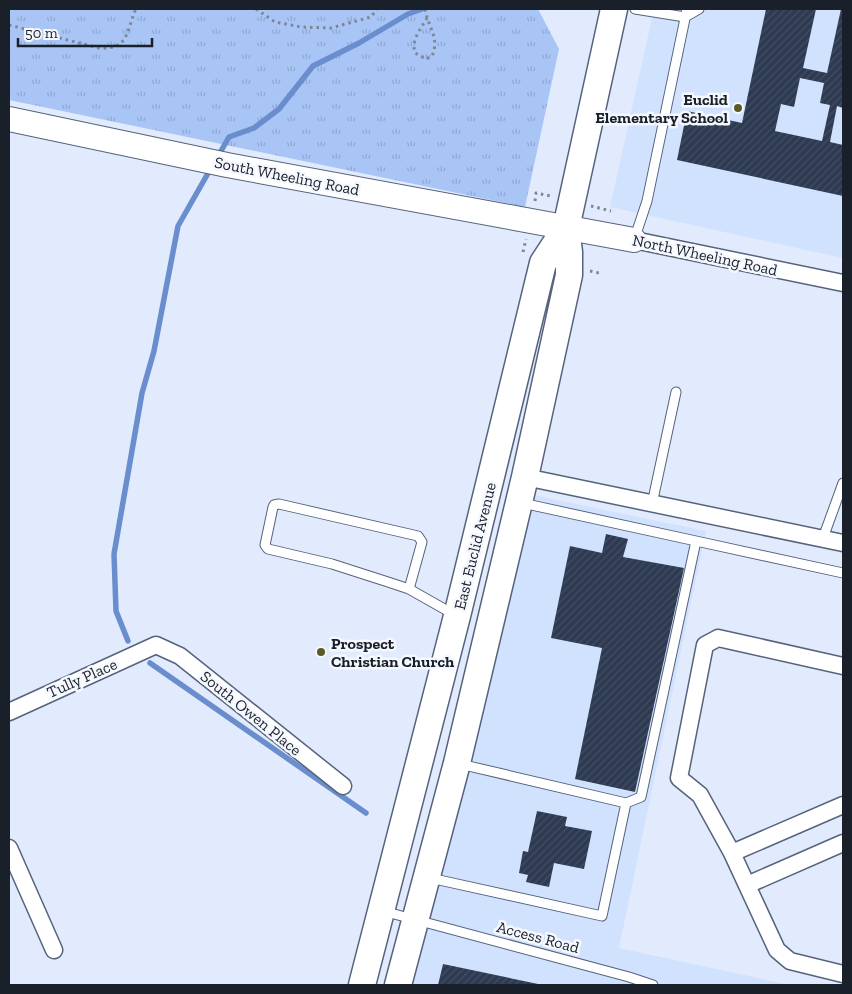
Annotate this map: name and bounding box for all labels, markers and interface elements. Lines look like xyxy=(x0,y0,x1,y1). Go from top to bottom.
scale bar xyxy=(18,15,151,47)
text: 50 m xyxy=(25,24,58,42)
place label: Euclid Elementary School xyxy=(595,90,728,127)
marker: Euclid Elementary School xyxy=(732,102,744,114)
street label: South Wheeling Road xyxy=(213,153,361,199)
street label: North Wheeling Road xyxy=(631,230,780,280)
street label: East Euclid Avenue xyxy=(450,480,500,612)
place label: Prospect Christian Church xyxy=(331,634,455,671)
marker: Prospect Christian Church xyxy=(315,646,327,658)
street label: Tully Place xyxy=(44,654,120,702)
street label: South Owen Place xyxy=(197,667,305,759)
street label: Access Road xyxy=(495,917,581,957)

